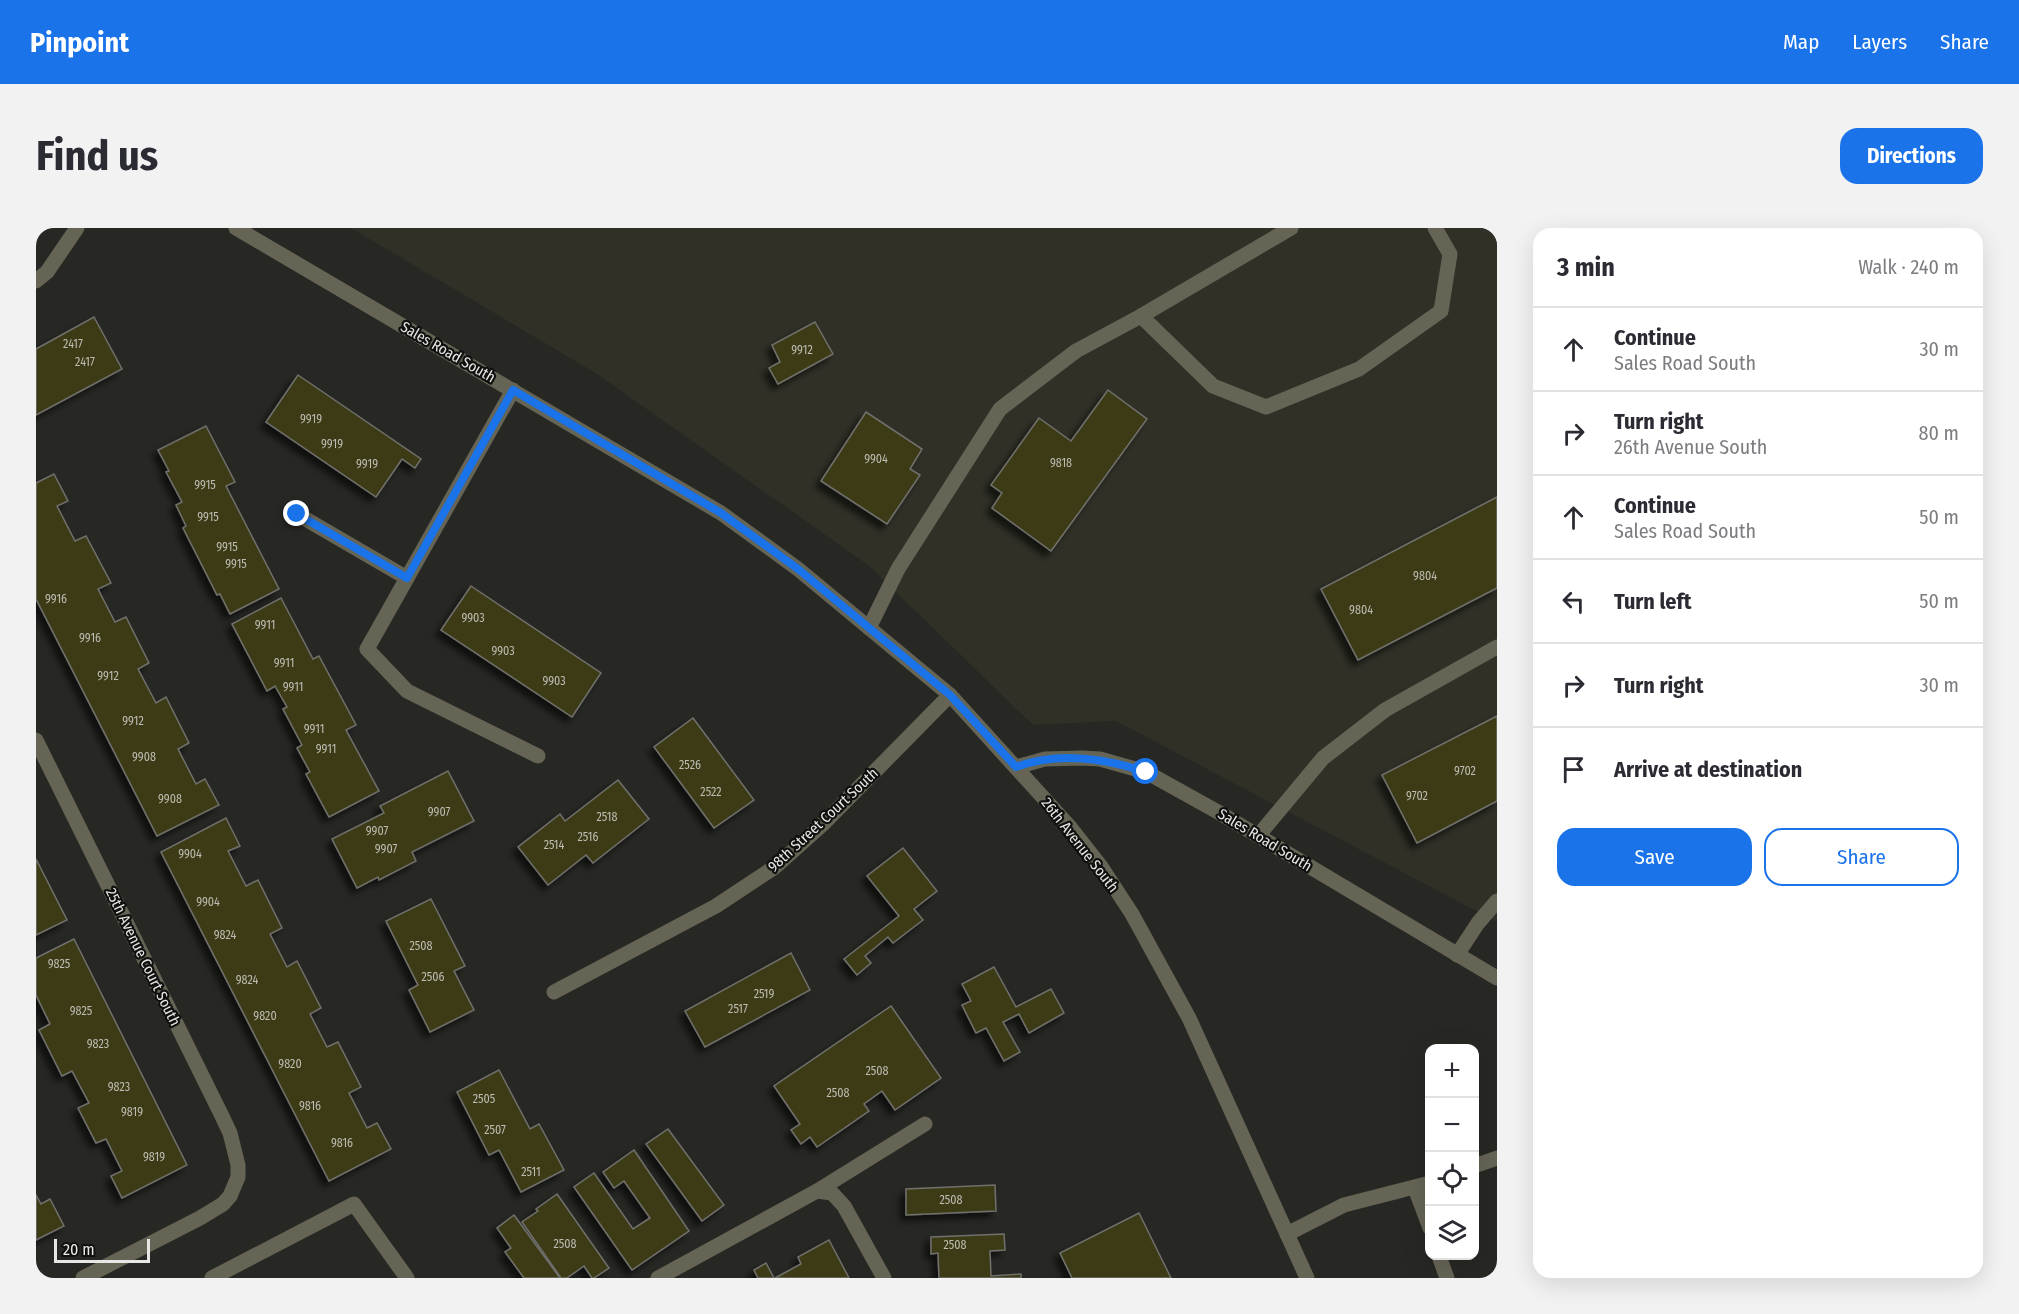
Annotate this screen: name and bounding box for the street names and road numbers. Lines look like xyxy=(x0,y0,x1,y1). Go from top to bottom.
street label: Sales Road South xyxy=(397,318,499,386)
street label: 98th Street Court South xyxy=(764,764,882,876)
street label: 26th Avenue South xyxy=(1038,794,1122,896)
street label: Sales Road South xyxy=(1215,805,1315,875)
street label: 25th Avenue Court South xyxy=(102,885,184,1029)

